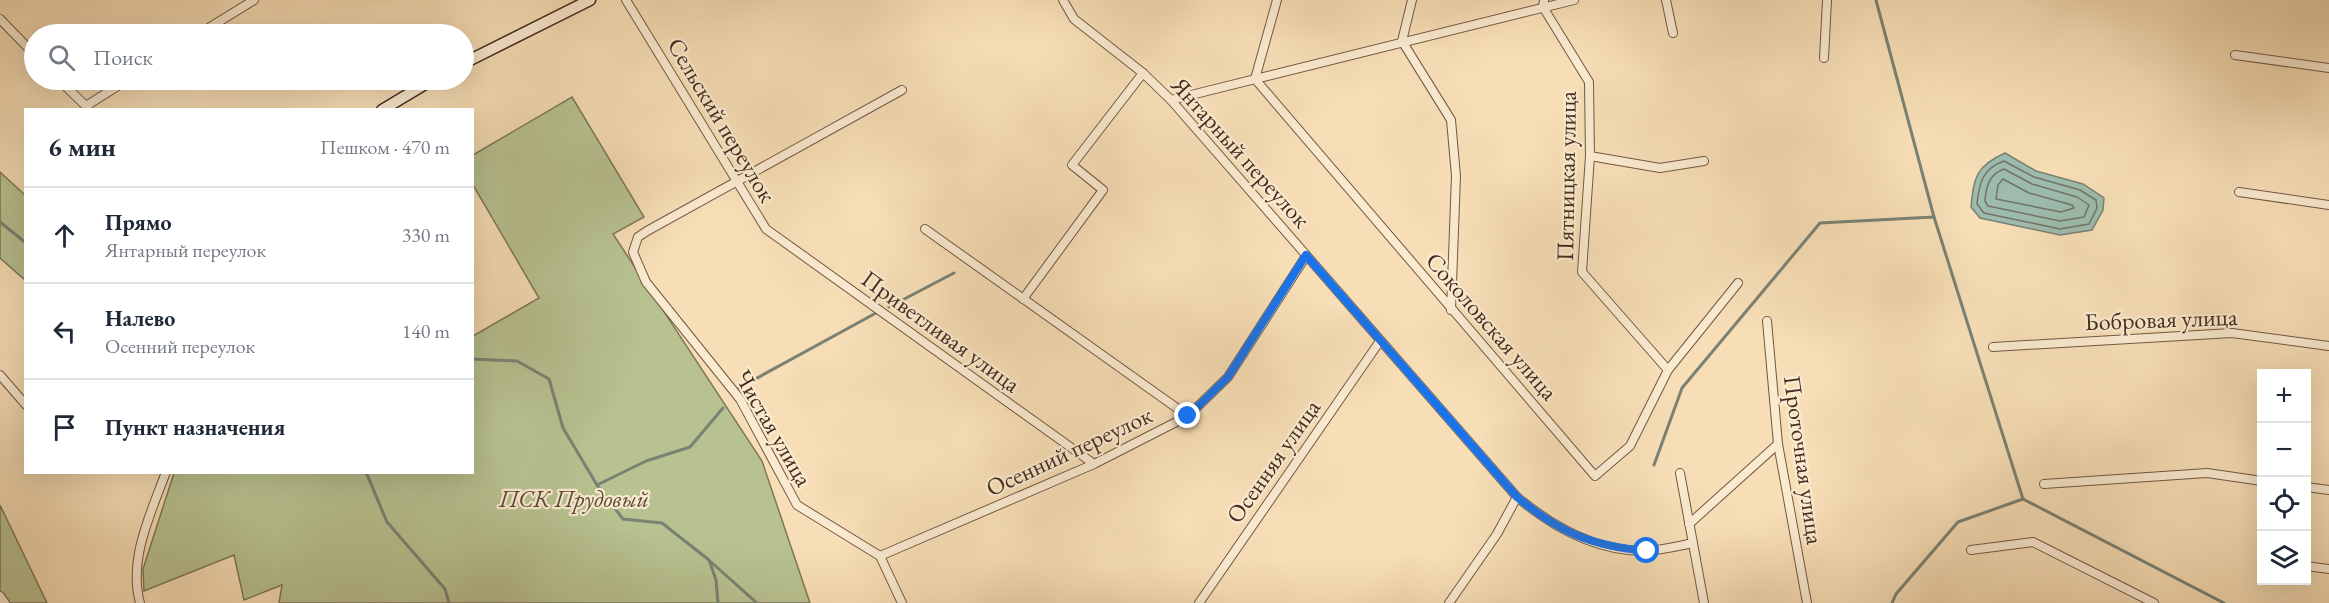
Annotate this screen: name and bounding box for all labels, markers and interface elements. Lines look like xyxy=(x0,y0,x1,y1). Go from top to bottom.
search box xyxy=(24,24,474,90)
street label: Сельский переулок xyxy=(661,32,784,208)
icon: search xyxy=(45,41,78,74)
text: Поиск xyxy=(93,43,153,72)
street label: Янтарный переулок xyxy=(1164,69,1317,235)
street label: Пятницкая улица xyxy=(1549,90,1583,261)
text: 6 мин xyxy=(48,130,116,164)
text: Пешком · 470 m xyxy=(320,134,450,160)
text: Прямо xyxy=(105,208,172,237)
icon: ahead xyxy=(48,219,81,252)
text: 330 m xyxy=(402,222,450,248)
text: Янтарный переулок xyxy=(105,237,266,263)
street label: Соколовская улица xyxy=(1419,245,1565,407)
street label: Приветливая улица xyxy=(855,263,1027,399)
street label: Бобровая улица xyxy=(2084,301,2238,337)
text: Налево xyxy=(105,304,175,333)
icon: left xyxy=(48,315,81,348)
text: 140 m xyxy=(402,318,450,344)
text: Осенний переулок xyxy=(105,333,255,359)
street label: Чистая улица xyxy=(728,364,820,492)
map controls xyxy=(2257,369,2311,585)
button: + xyxy=(2257,369,2311,423)
street label: Проточная улица xyxy=(1777,374,1831,547)
street label: Осенняя улица xyxy=(1219,393,1327,529)
street label: Осенний переулок xyxy=(981,399,1158,503)
route end xyxy=(1174,402,1200,428)
icon: arrive xyxy=(48,411,81,444)
text: Пункт назначения xyxy=(105,413,285,442)
button: − xyxy=(2257,423,2311,477)
button: locate xyxy=(2257,477,2311,531)
park label: ПСК Прудовый xyxy=(498,483,649,514)
button: layers xyxy=(2257,531,2311,585)
route start xyxy=(1633,537,1659,563)

